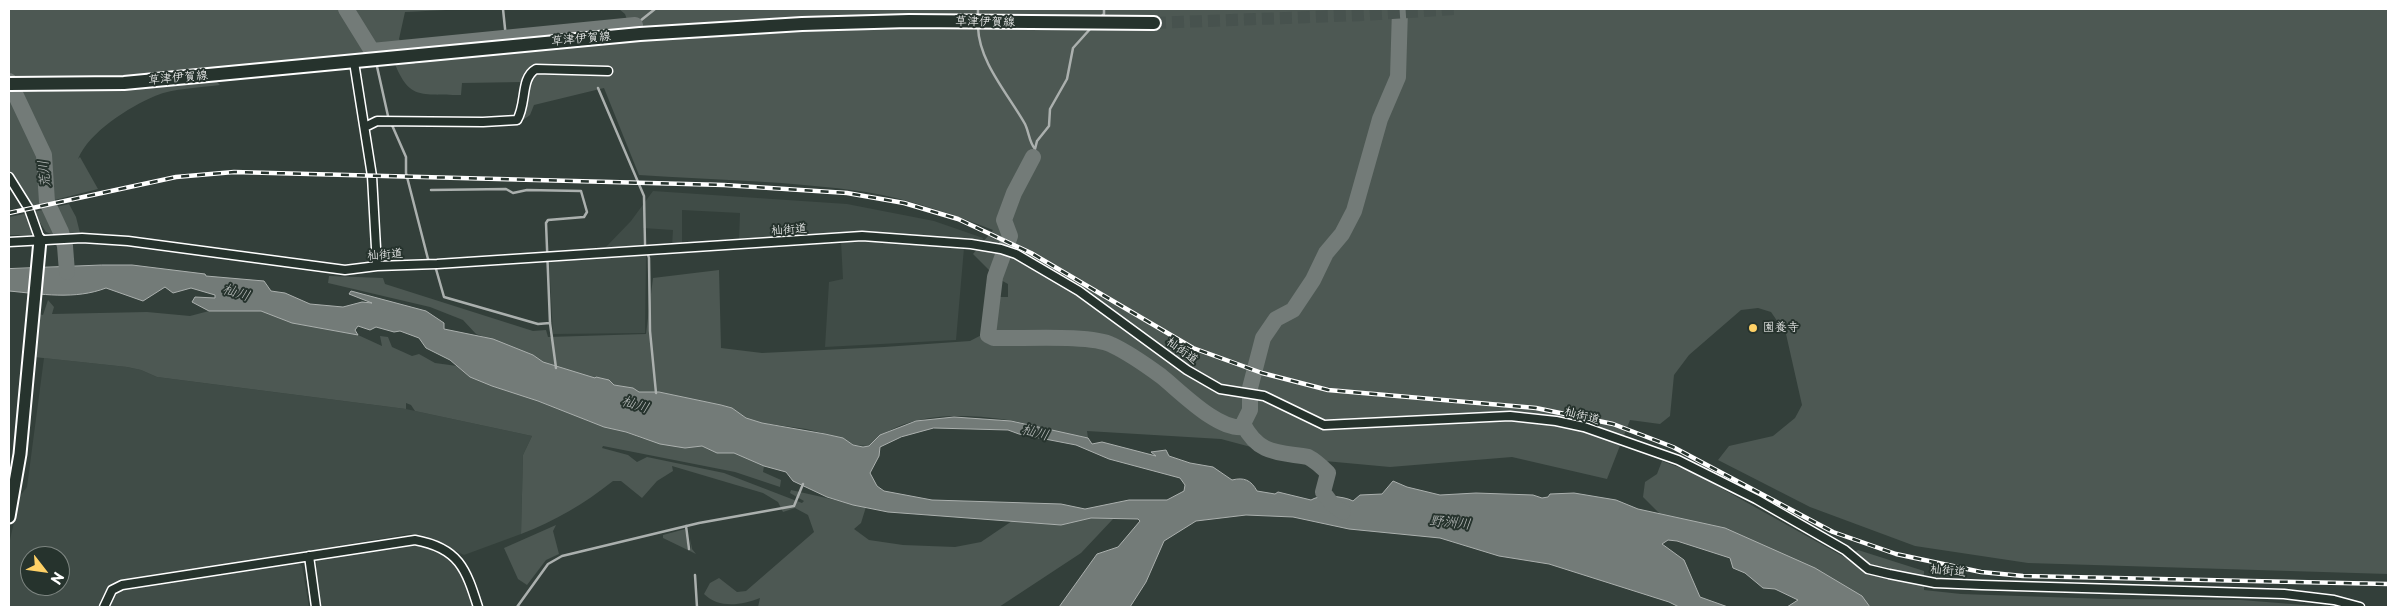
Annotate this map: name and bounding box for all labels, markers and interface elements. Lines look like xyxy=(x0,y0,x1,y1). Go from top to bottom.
street label: 草津伊賀線 xyxy=(955,14,1015,30)
street label: 草津伊賀線 xyxy=(550,29,612,49)
street label: 草津伊賀線 xyxy=(147,68,209,88)
water label: 荒川 xyxy=(35,159,55,189)
street label: 杣街道 xyxy=(771,222,807,238)
street label: 杣街道 xyxy=(367,247,403,263)
water label: 杣川 xyxy=(220,281,252,305)
place label: 園養寺 xyxy=(1763,321,1799,335)
marker: 園養寺 xyxy=(1747,322,1759,334)
street label: 杣街道 xyxy=(1163,335,1201,367)
water label: 杣川 xyxy=(619,393,651,417)
street label: 杣街道 xyxy=(1563,404,1601,428)
water label: 杣川 xyxy=(1019,421,1051,445)
water label: 野洲川 xyxy=(1428,512,1472,534)
north arrow xyxy=(20,546,70,596)
street label: 杣街道 xyxy=(1929,562,1967,580)
text: N xyxy=(46,568,69,588)

